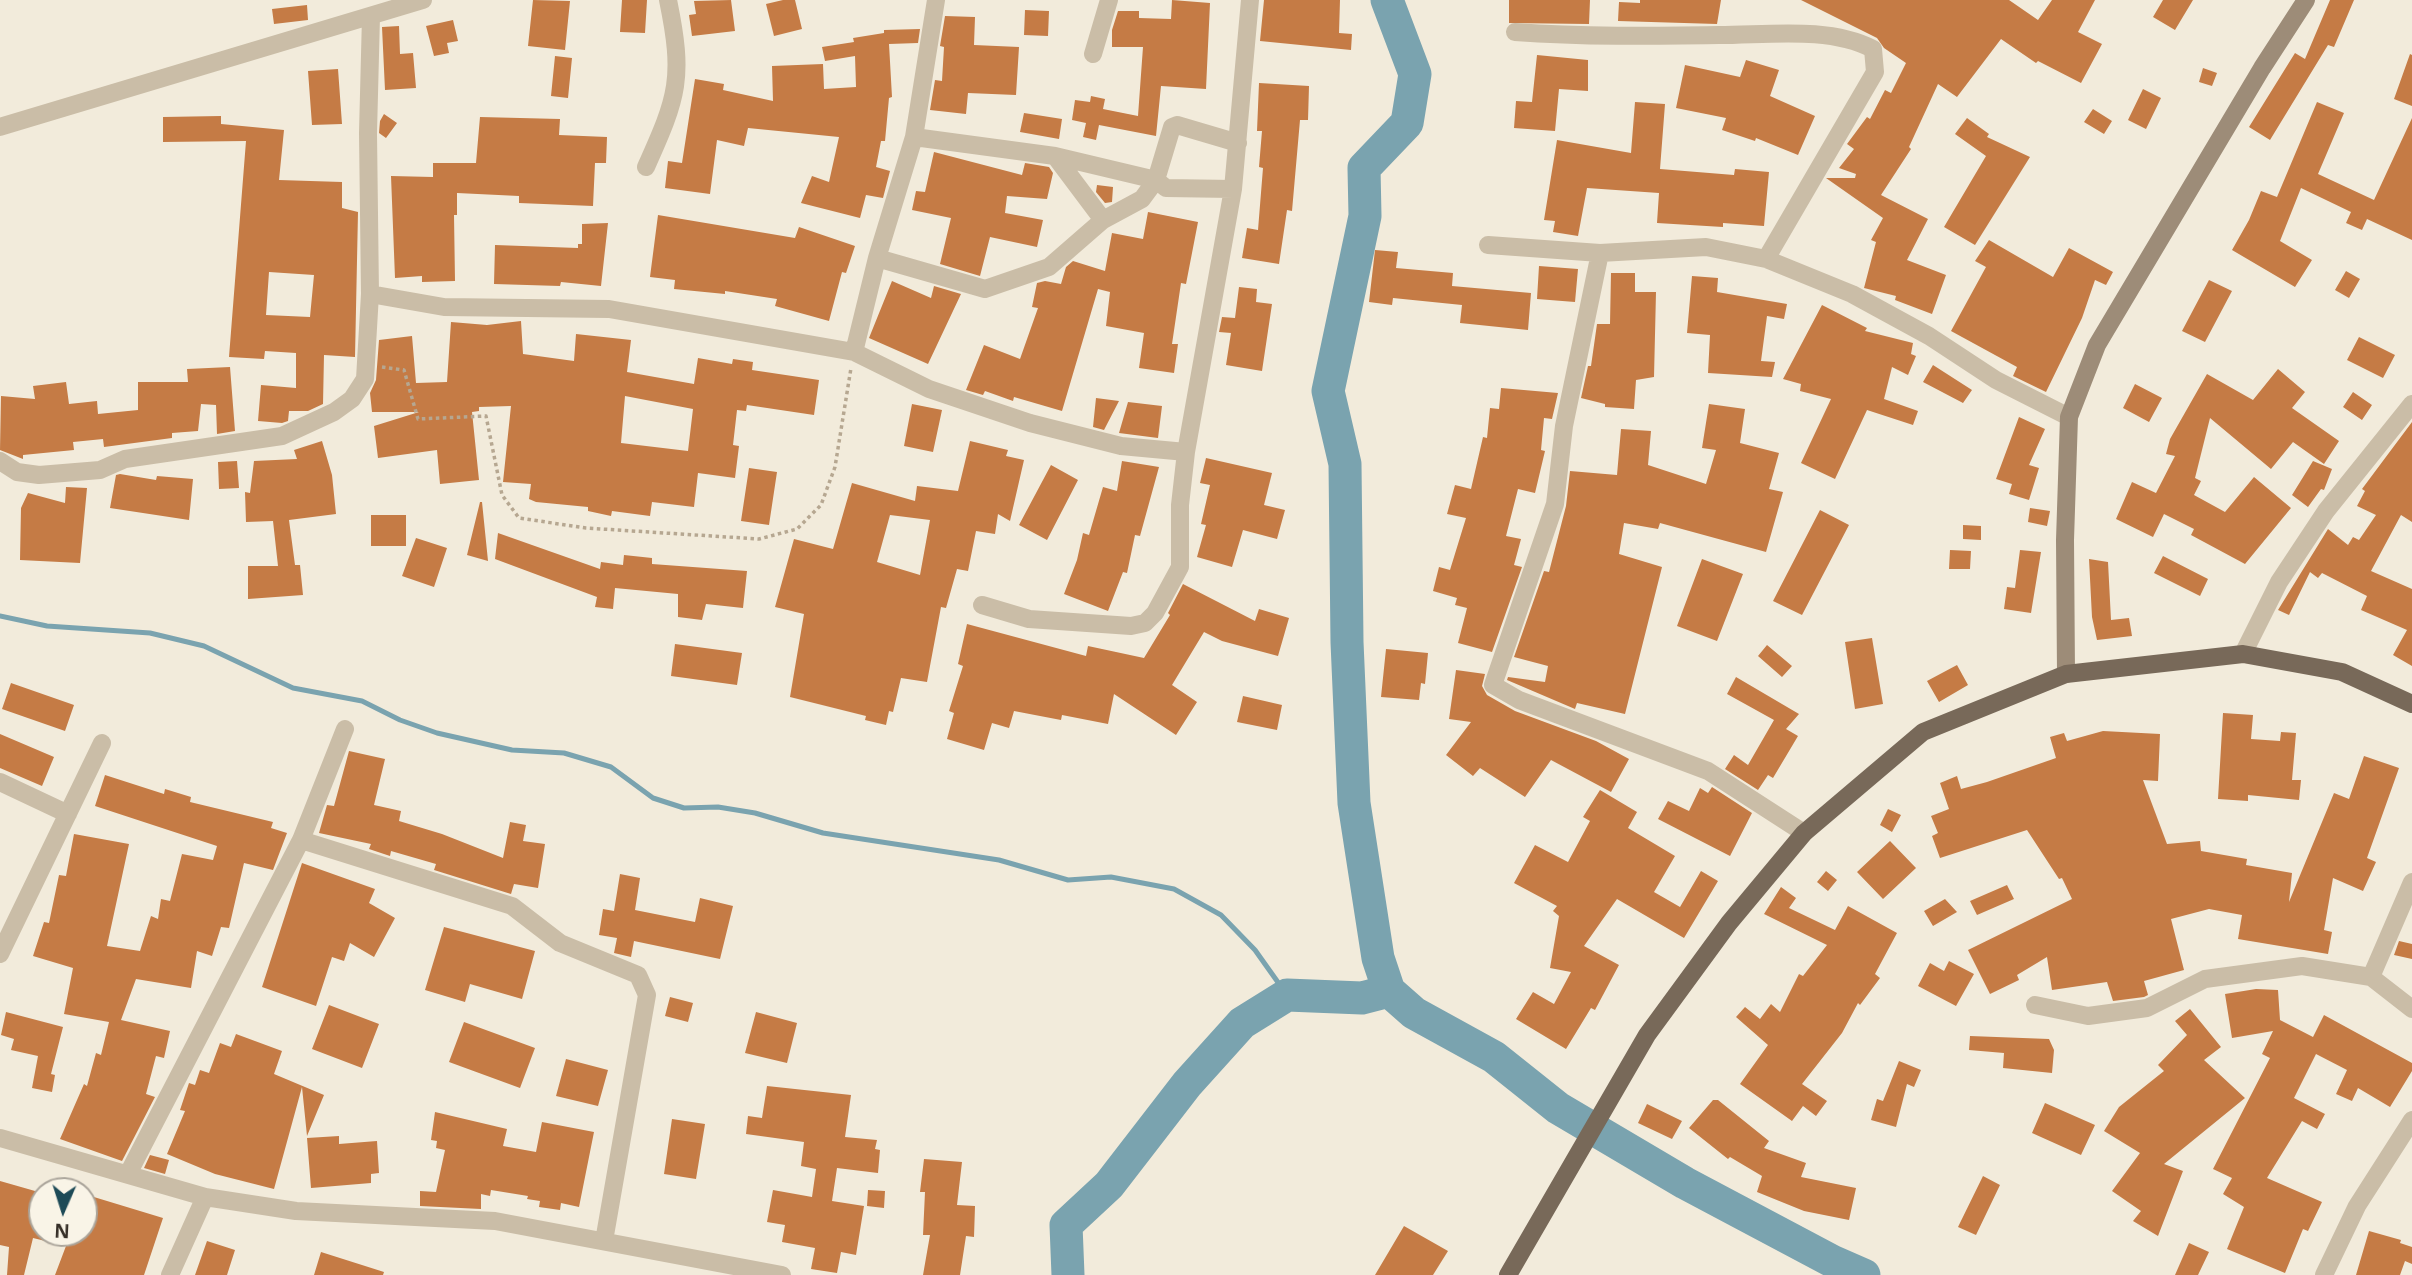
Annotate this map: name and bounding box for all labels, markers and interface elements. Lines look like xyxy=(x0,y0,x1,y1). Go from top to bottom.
north arrow xyxy=(28,1177,98,1247)
text: N xyxy=(54,1218,70,1244)

